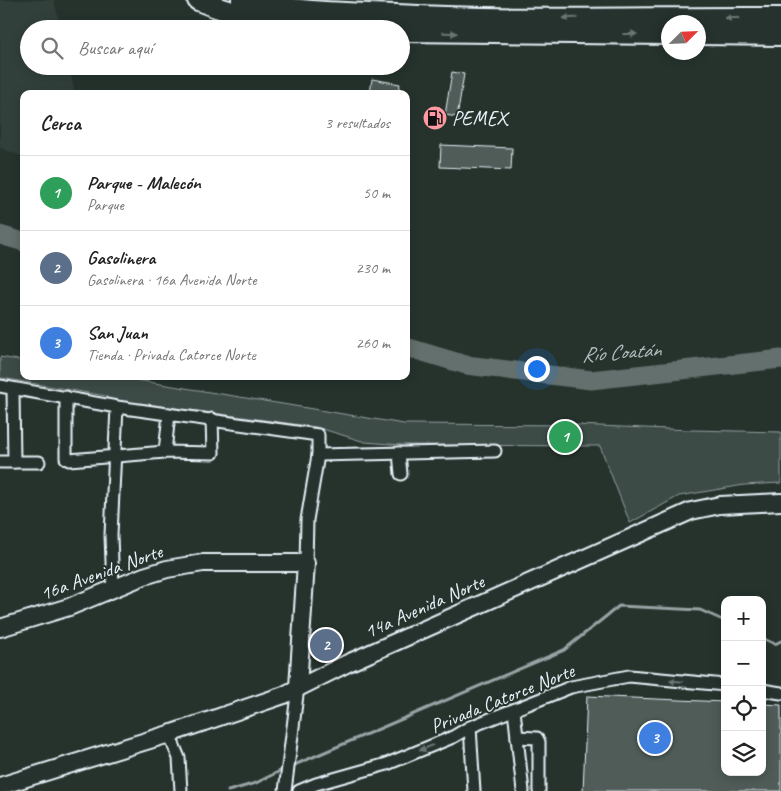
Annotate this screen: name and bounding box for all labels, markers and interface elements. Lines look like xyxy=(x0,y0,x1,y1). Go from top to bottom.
one-way arrow xyxy=(562,14,578,22)
one-way arrow xyxy=(724,14,740,22)
north arrow xyxy=(661,15,706,60)
search box xyxy=(20,20,410,75)
one-way arrow xyxy=(442,29,458,37)
one-way arrow xyxy=(622,30,638,38)
icon: search xyxy=(38,34,66,62)
text: Buscar aquí xyxy=(78,36,152,60)
fuel station icon: PEMEX xyxy=(422,105,448,131)
place label: PEMEX xyxy=(452,106,511,131)
text: Cerca xyxy=(40,110,81,136)
text: 3 resultados xyxy=(325,113,390,133)
text: Parque - Malecón xyxy=(87,171,201,195)
text: 1 xyxy=(52,183,60,203)
text: 50 m xyxy=(363,183,390,203)
text: Parque xyxy=(87,195,124,215)
text: Gasolinera xyxy=(87,246,155,270)
text: 2 xyxy=(52,258,60,278)
text: 230 m xyxy=(356,258,390,278)
text: Gasolinera · 16a Avenida Norte xyxy=(87,270,256,290)
text: San Juan xyxy=(87,321,148,345)
text: 3 xyxy=(52,333,60,353)
text: 260 m xyxy=(356,333,390,353)
water label: Río Coatán xyxy=(581,336,663,368)
text: Tienda · Privada Catorce Norte xyxy=(87,345,256,365)
your location xyxy=(524,356,550,382)
pin: 1 xyxy=(549,418,581,456)
street label: 16a Avenida Norte xyxy=(37,538,167,606)
street label: 14a Avenida Norte xyxy=(361,568,489,644)
map controls xyxy=(721,596,766,776)
button: + xyxy=(721,596,766,641)
pin: 2 xyxy=(310,626,342,664)
button: − xyxy=(721,641,766,686)
street label: Privada Catorce Norte xyxy=(427,658,579,739)
one-way arrow xyxy=(668,677,684,685)
button: locate xyxy=(721,686,766,731)
pin: 3 xyxy=(639,719,671,757)
button: layers xyxy=(721,731,766,776)
one-way arrow xyxy=(419,744,433,752)

